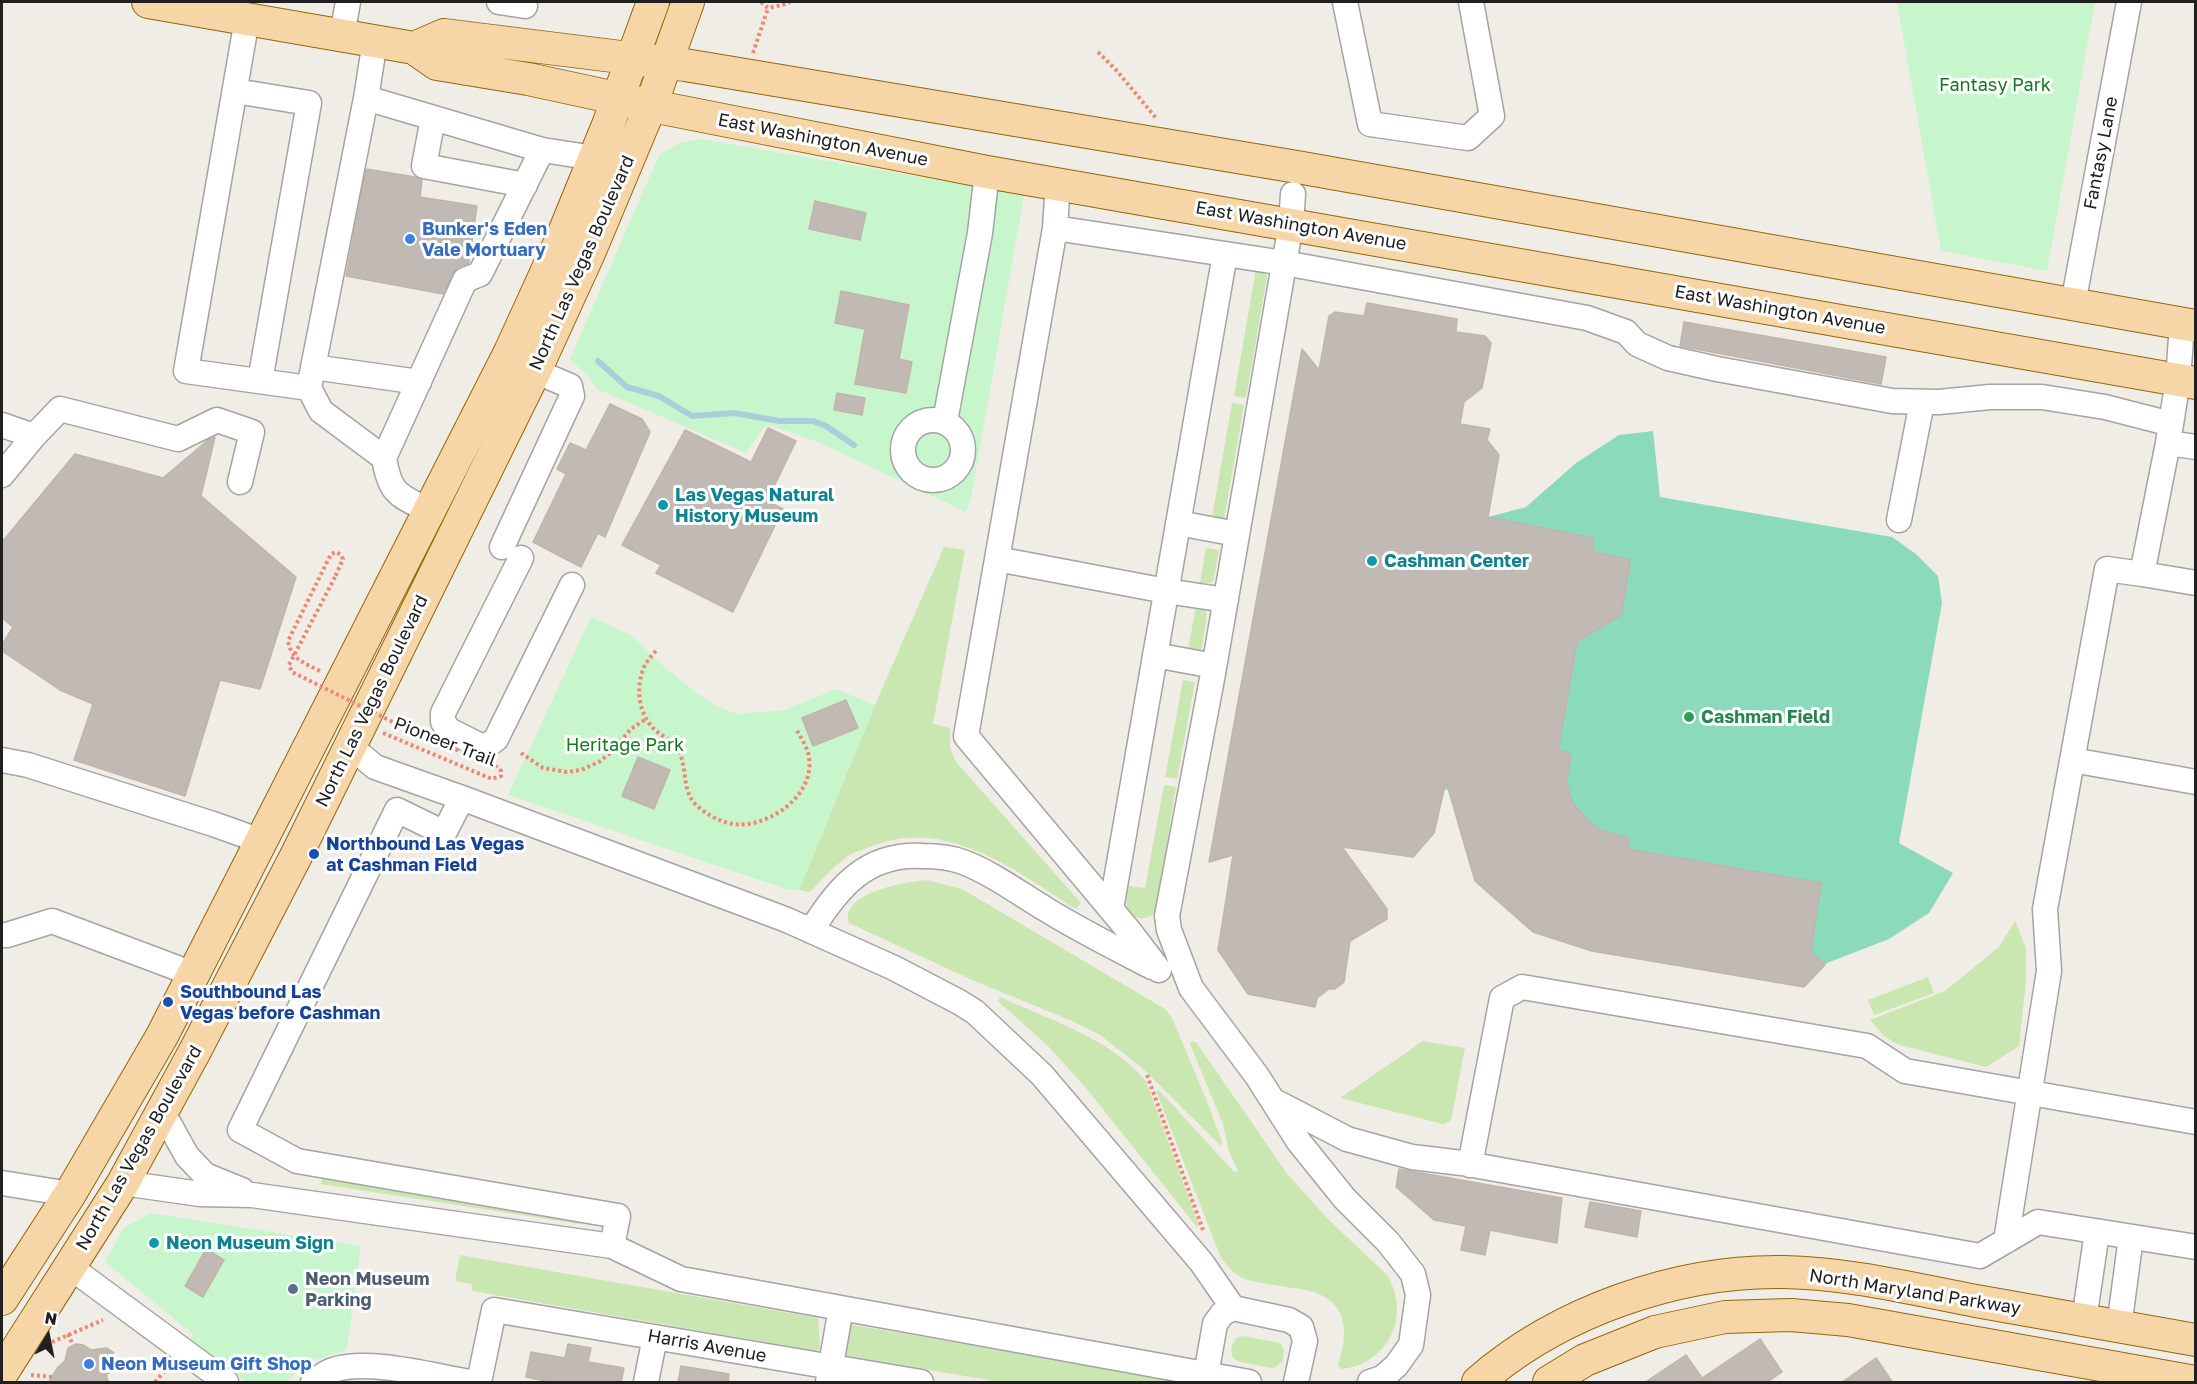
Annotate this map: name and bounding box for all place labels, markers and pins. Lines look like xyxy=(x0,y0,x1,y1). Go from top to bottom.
place label: Bunker's Eden Vale Mortuary xyxy=(422,218,547,260)
marker: Bunker's Eden Vale Mortuary xyxy=(403,232,417,246)
place label: Las Vegas Natural History Museum xyxy=(675,484,834,526)
marker: Las Vegas Natural History Museum xyxy=(656,498,670,512)
place label: Cashman Center xyxy=(1384,550,1529,572)
marker: Cashman Center xyxy=(1365,554,1379,568)
place label: Cashman Field xyxy=(1701,706,1830,728)
marker: Cashman Field xyxy=(1682,710,1696,724)
place label: Northbound Las Vegas at Cashman Field xyxy=(326,833,524,876)
marker: Northbound Las Vegas at Cashman Field xyxy=(307,847,321,861)
place label: Southbound Las Vegas before Cashman xyxy=(180,981,380,1024)
marker: Southbound Las Vegas before Cashman xyxy=(161,995,175,1009)
place label: Neon Museum Sign xyxy=(166,1232,334,1254)
marker: Neon Museum Sign xyxy=(147,1236,161,1250)
place label: Neon Museum Parking xyxy=(305,1268,429,1310)
marker: Neon Museum Parking xyxy=(286,1282,300,1296)
place label: Neon Museum Gift Shop xyxy=(101,1353,311,1375)
marker: Neon Museum Gift Shop xyxy=(82,1357,96,1371)

